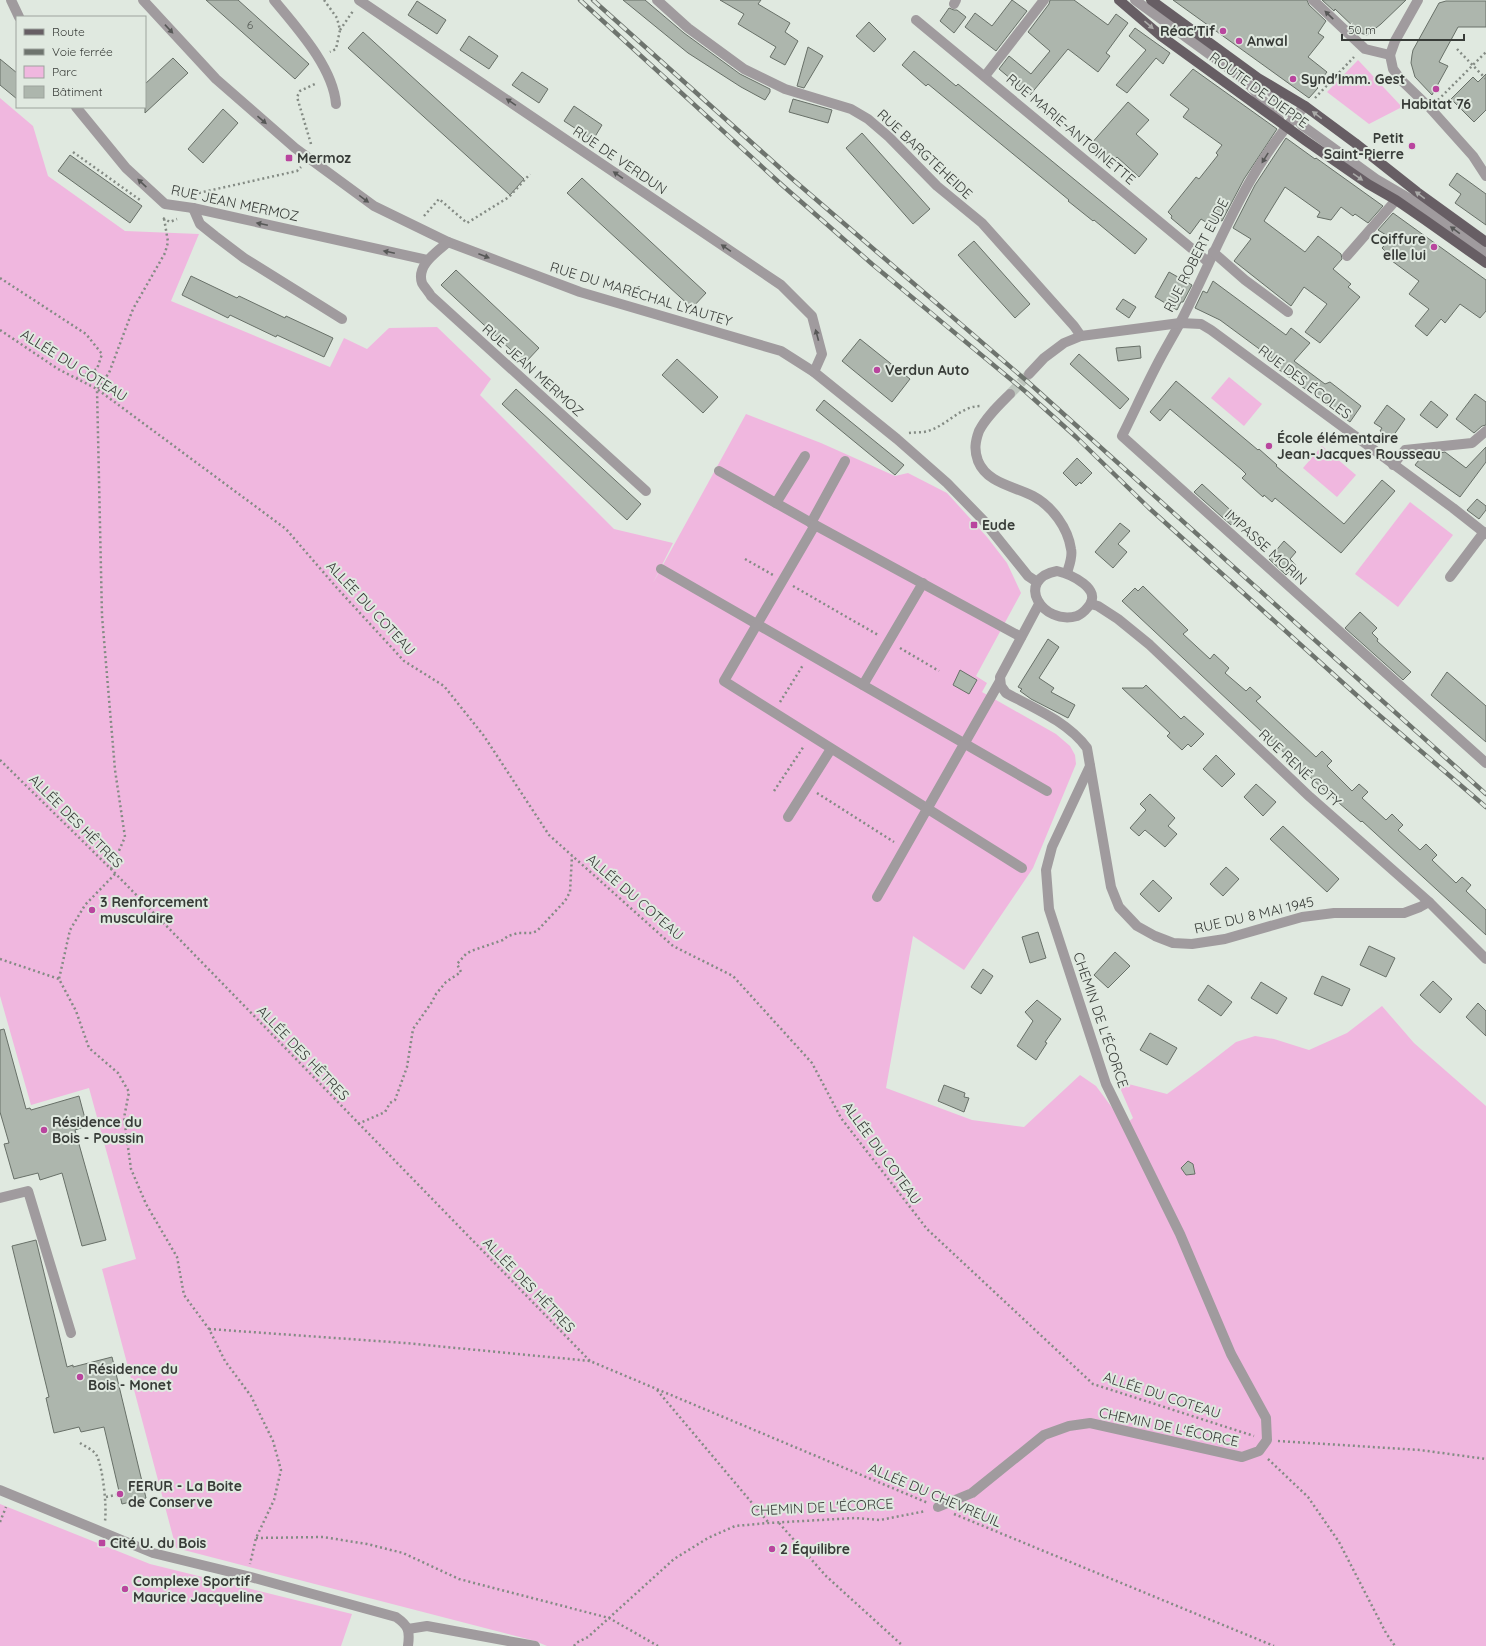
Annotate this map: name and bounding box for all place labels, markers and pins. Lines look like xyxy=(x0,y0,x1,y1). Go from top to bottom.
place label: Réac'Tif xyxy=(1160,22,1216,40)
marker: Réac'Tif xyxy=(1218,26,1228,36)
place label: Anwal xyxy=(1247,32,1288,50)
marker: Anwal xyxy=(1234,36,1244,46)
place label: Synd'Imm. Gest xyxy=(1301,70,1406,88)
marker: Synd'Imm. Gest xyxy=(1288,74,1298,84)
marker: Habitat 76 xyxy=(1431,84,1441,94)
place label: Habitat 76 xyxy=(1401,95,1471,113)
place label: Petit Saint-Pierre xyxy=(1324,129,1404,163)
marker: Petit Saint-Pierre xyxy=(1407,141,1417,151)
place label: Mermoz xyxy=(297,149,351,167)
marker: Mermoz xyxy=(284,153,294,163)
place label: Coiffure elle lui xyxy=(1371,230,1426,264)
marker: Coiffure elle lui xyxy=(1429,242,1439,252)
place label: Verdun Auto xyxy=(885,361,969,379)
marker: Verdun Auto xyxy=(872,365,882,375)
place label: École élémentaire Jean-Jacques Rousseau xyxy=(1277,429,1441,463)
marker: École élémentaire Jean-Jacques Rousseau xyxy=(1264,441,1274,451)
place label: Eude xyxy=(982,516,1015,534)
marker: Eude xyxy=(969,520,979,530)
place label: 3 Renforcement musculaire xyxy=(100,893,209,927)
marker: 3 Renforcement musculaire xyxy=(87,905,97,915)
place label: Résidence du Bois - Poussin xyxy=(52,1113,144,1147)
marker: Résidence du Bois - Poussin xyxy=(39,1125,49,1135)
place label: Résidence du Bois - Monet xyxy=(88,1360,178,1394)
marker: Résidence du Bois - Monet xyxy=(75,1372,85,1382)
place label: FERUR - La Boite de Conserve xyxy=(128,1477,242,1511)
marker: FERUR - La Boite de Conserve xyxy=(115,1489,125,1499)
place label: Cité U. du Bois xyxy=(110,1534,207,1552)
marker: Cité U. du Bois xyxy=(97,1538,107,1548)
place label: 2 Équilibre xyxy=(780,1540,850,1558)
marker: 2 Équilibre xyxy=(767,1544,777,1554)
place label: Complexe Sportif Maurice Jacqueline xyxy=(133,1572,263,1606)
marker: Complexe Sportif Maurice Jacqueline xyxy=(120,1584,130,1594)

